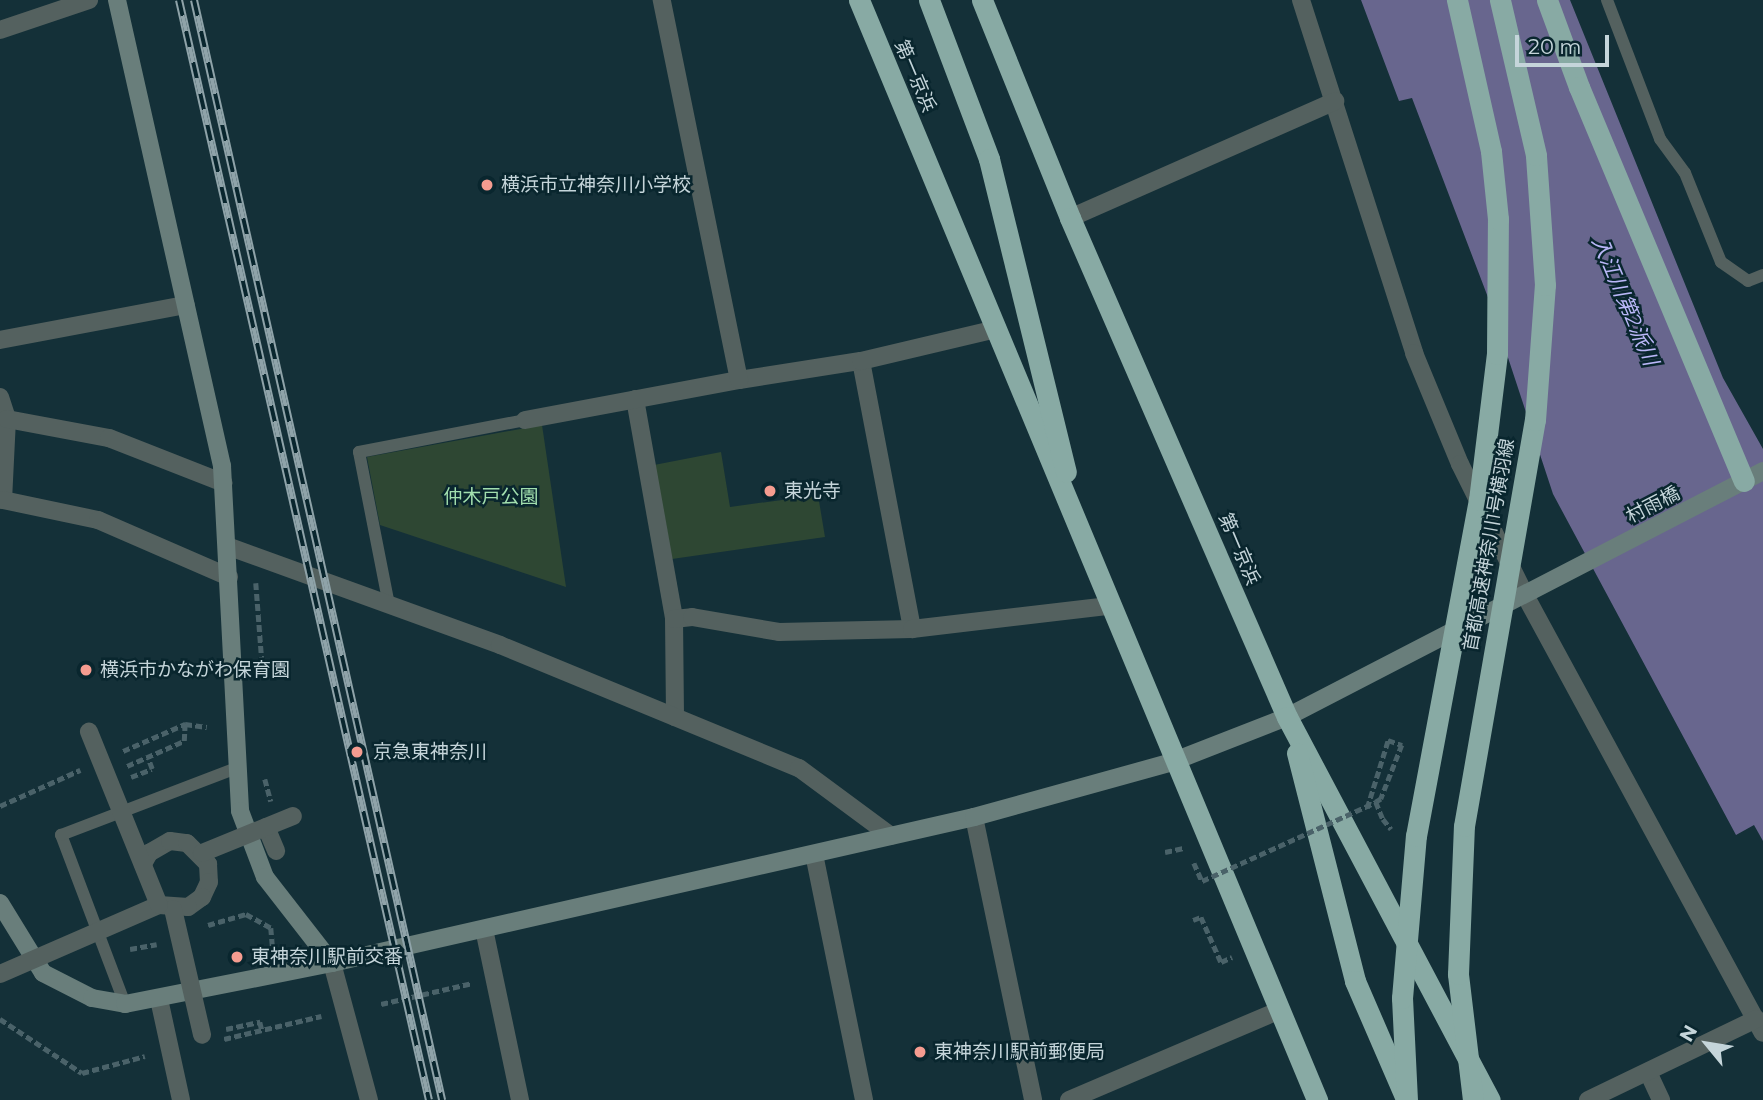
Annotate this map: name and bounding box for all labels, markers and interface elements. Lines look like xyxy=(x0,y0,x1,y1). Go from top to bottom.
scale bar xyxy=(1518,21,1612,65)
text: 20 m xyxy=(1528,34,1582,59)
street label: 第一京浜 xyxy=(890,37,940,115)
place label: 横浜市立神奈川小学校 xyxy=(501,174,691,196)
marker: 横浜市立神奈川小学校 xyxy=(479,177,495,193)
water label: 入江川第2派川 xyxy=(1586,233,1664,369)
street label: 首都高速神奈川1号横羽線 xyxy=(1459,437,1519,653)
place label: 東光寺 xyxy=(784,480,841,502)
street label: 村雨橋 xyxy=(1622,482,1684,528)
marker: 東光寺 xyxy=(762,483,778,499)
park label: 仲木戸公園 xyxy=(444,486,538,508)
street label: 第一京浜 xyxy=(1214,510,1264,588)
place label: 横浜市かながわ保育園 xyxy=(100,659,290,681)
marker: 横浜市かながわ保育園 xyxy=(78,662,94,678)
place label: 京急東神奈川 xyxy=(373,741,487,763)
marker: 京急東神奈川 xyxy=(347,742,367,762)
place label: 東神奈川駅前交番 xyxy=(251,946,403,968)
marker: 東神奈川駅前交番 xyxy=(229,949,245,965)
north arrow xyxy=(1672,1009,1742,1079)
text: N xyxy=(1675,1021,1702,1046)
place label: 東神奈川駅前郵便局 xyxy=(934,1041,1105,1063)
marker: 東神奈川駅前郵便局 xyxy=(912,1044,928,1060)

